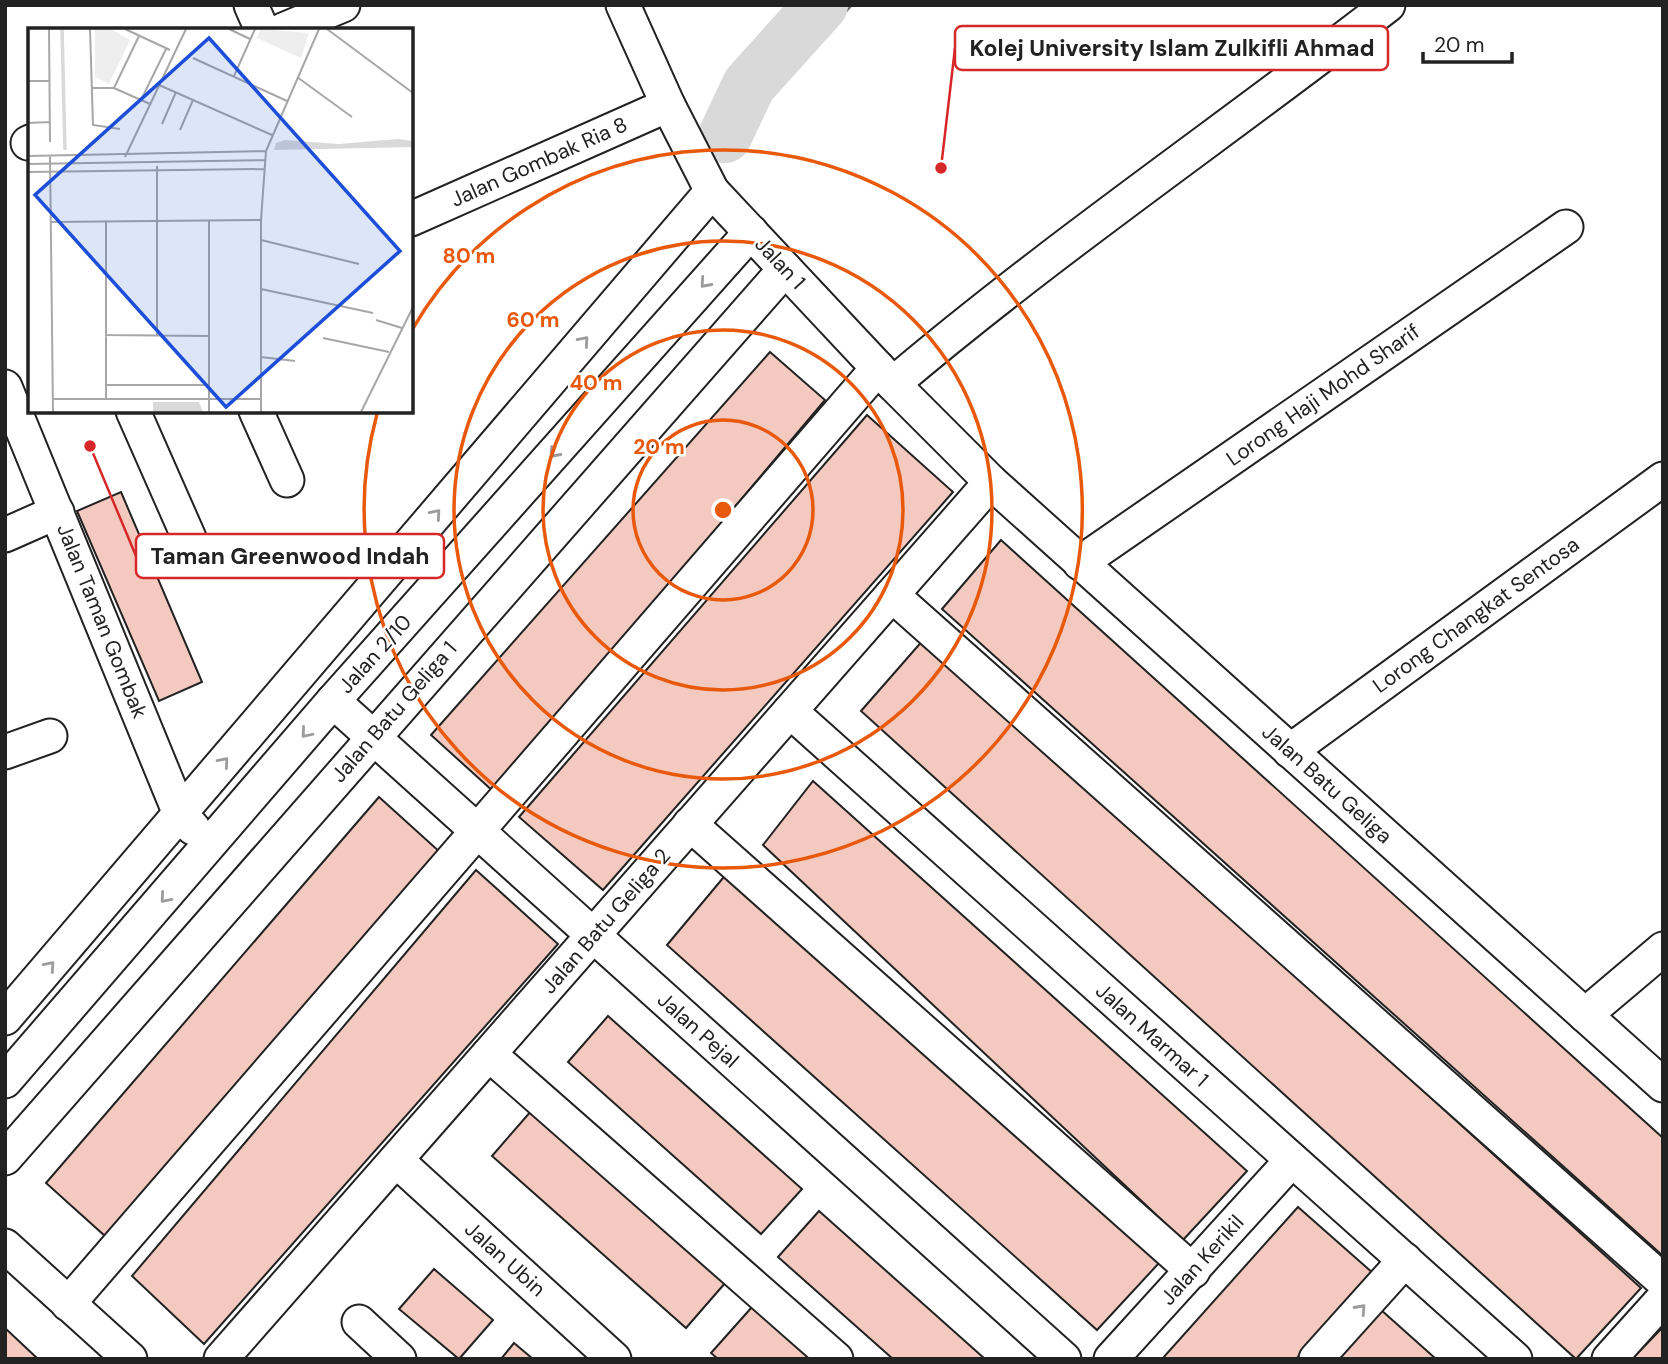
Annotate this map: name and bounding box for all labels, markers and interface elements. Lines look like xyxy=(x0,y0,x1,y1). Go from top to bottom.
scale bar xyxy=(1423,21,1512,65)
callout: Kolej University Islam Zulkifli Ahmad xyxy=(955,26,1388,70)
inset map xyxy=(28,28,413,413)
text: 20 m xyxy=(1434,31,1485,59)
text: Kolej University Islam Zulkifli Ahmad xyxy=(970,33,1374,63)
street label: Jalan Gombak Ria 8 xyxy=(446,110,632,214)
street label: Jalan 1 xyxy=(749,231,811,295)
text: 80 m xyxy=(443,242,495,270)
one-way arrow xyxy=(701,275,714,288)
text: 60 m xyxy=(507,306,559,334)
street label: Lorong Haji Mohd Sharif xyxy=(1221,317,1425,473)
one-way arrow xyxy=(576,337,588,350)
text: 40 m xyxy=(569,369,623,397)
text: 20 m xyxy=(633,433,685,461)
one-way arrow xyxy=(550,444,562,457)
centre of rings xyxy=(711,498,735,522)
one-way arrow xyxy=(428,510,440,523)
street label: Jalan Taman Gombak xyxy=(50,520,154,723)
street label: Lorong Changkat Sentosa xyxy=(1367,531,1585,699)
callout: Taman Greenwood Indah xyxy=(136,534,444,578)
text: Taman Greenwood Indah xyxy=(150,541,430,571)
street label: Jalan 2/10 xyxy=(332,609,418,699)
street label: Jalan Batu Geliga 1 xyxy=(325,636,463,788)
street label: Jalan Batu Geliga xyxy=(1256,718,1398,850)
one-way arrow xyxy=(302,725,314,738)
one-way arrow xyxy=(216,757,228,770)
street label: Jalan Batu Geliga 2 xyxy=(535,842,677,1000)
one-way arrow xyxy=(161,889,173,902)
one-way arrow xyxy=(42,961,54,974)
street label: Jalan Marmar 1 xyxy=(1090,977,1214,1093)
street label: Jalan Pejal xyxy=(651,986,745,1074)
street label: Jalan Kerikil xyxy=(1154,1209,1250,1311)
street label: Jalan Ubin xyxy=(459,1215,551,1303)
one-way arrow xyxy=(1352,1304,1365,1317)

